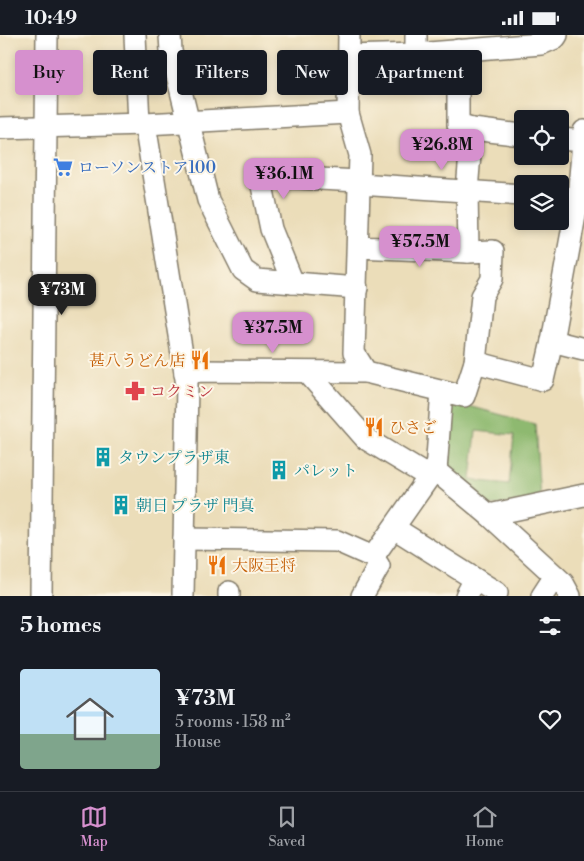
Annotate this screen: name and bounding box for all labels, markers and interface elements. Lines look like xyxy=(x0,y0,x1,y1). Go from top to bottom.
text: 10:49 xyxy=(25,6,77,30)
chip: Buy xyxy=(15,50,83,95)
chip: Rent xyxy=(93,50,167,95)
chip: Filters xyxy=(177,50,267,95)
chip: New xyxy=(277,50,348,95)
chip: Apartment xyxy=(358,50,482,95)
map controls xyxy=(514,110,569,230)
button: locate xyxy=(514,110,569,165)
pin: ¥26.8M xyxy=(401,129,483,171)
text: ¥26.8M xyxy=(411,135,473,155)
supermarket icon: ローソンストア100 xyxy=(52,156,74,178)
pin: ¥36.1M xyxy=(243,157,325,200)
place label: ローソンストア100 xyxy=(78,158,216,178)
text: ¥36.1M xyxy=(255,164,314,184)
button: layers xyxy=(514,175,569,230)
pin: ¥57.5M xyxy=(379,225,461,268)
text: ¥57.5M xyxy=(390,232,450,252)
pin: ¥73M xyxy=(32,273,92,316)
text: ¥73M xyxy=(39,280,85,300)
pin: ¥37.5M xyxy=(232,311,314,354)
text: ¥37.5M xyxy=(243,318,303,338)
restaurant icon: 甚八うどん店 xyxy=(189,349,211,371)
place label: 甚八うどん店 xyxy=(89,351,185,371)
pharmacy icon: コクミン xyxy=(124,380,146,402)
place label: コクミン xyxy=(150,382,214,402)
restaurant icon: ひさご xyxy=(363,416,385,438)
place label: ひさご xyxy=(389,418,437,438)
building icon: タウンプラザ東 xyxy=(92,446,114,468)
place label: タウンプラザ東 xyxy=(118,448,230,468)
building icon: パレット xyxy=(268,459,290,481)
place label: パレット xyxy=(294,461,358,481)
building icon: 朝日 プラザ 門真 xyxy=(110,494,132,516)
place label: 朝日 プラザ 門真 xyxy=(136,496,255,516)
restaurant icon: 大阪王将 xyxy=(206,554,228,576)
place label: 大阪王将 xyxy=(232,556,296,576)
icon: filters xyxy=(536,612,564,640)
text: 5 homes xyxy=(20,613,101,639)
text: ¥73M xyxy=(175,686,235,712)
icon: home xyxy=(60,689,120,749)
icon: heart xyxy=(536,705,564,733)
text: 5 rooms · 158 m² xyxy=(175,712,291,732)
text: House xyxy=(175,732,221,752)
tab: Map xyxy=(80,803,108,851)
tab: Saved xyxy=(268,803,305,851)
tab: Home xyxy=(465,803,504,851)

